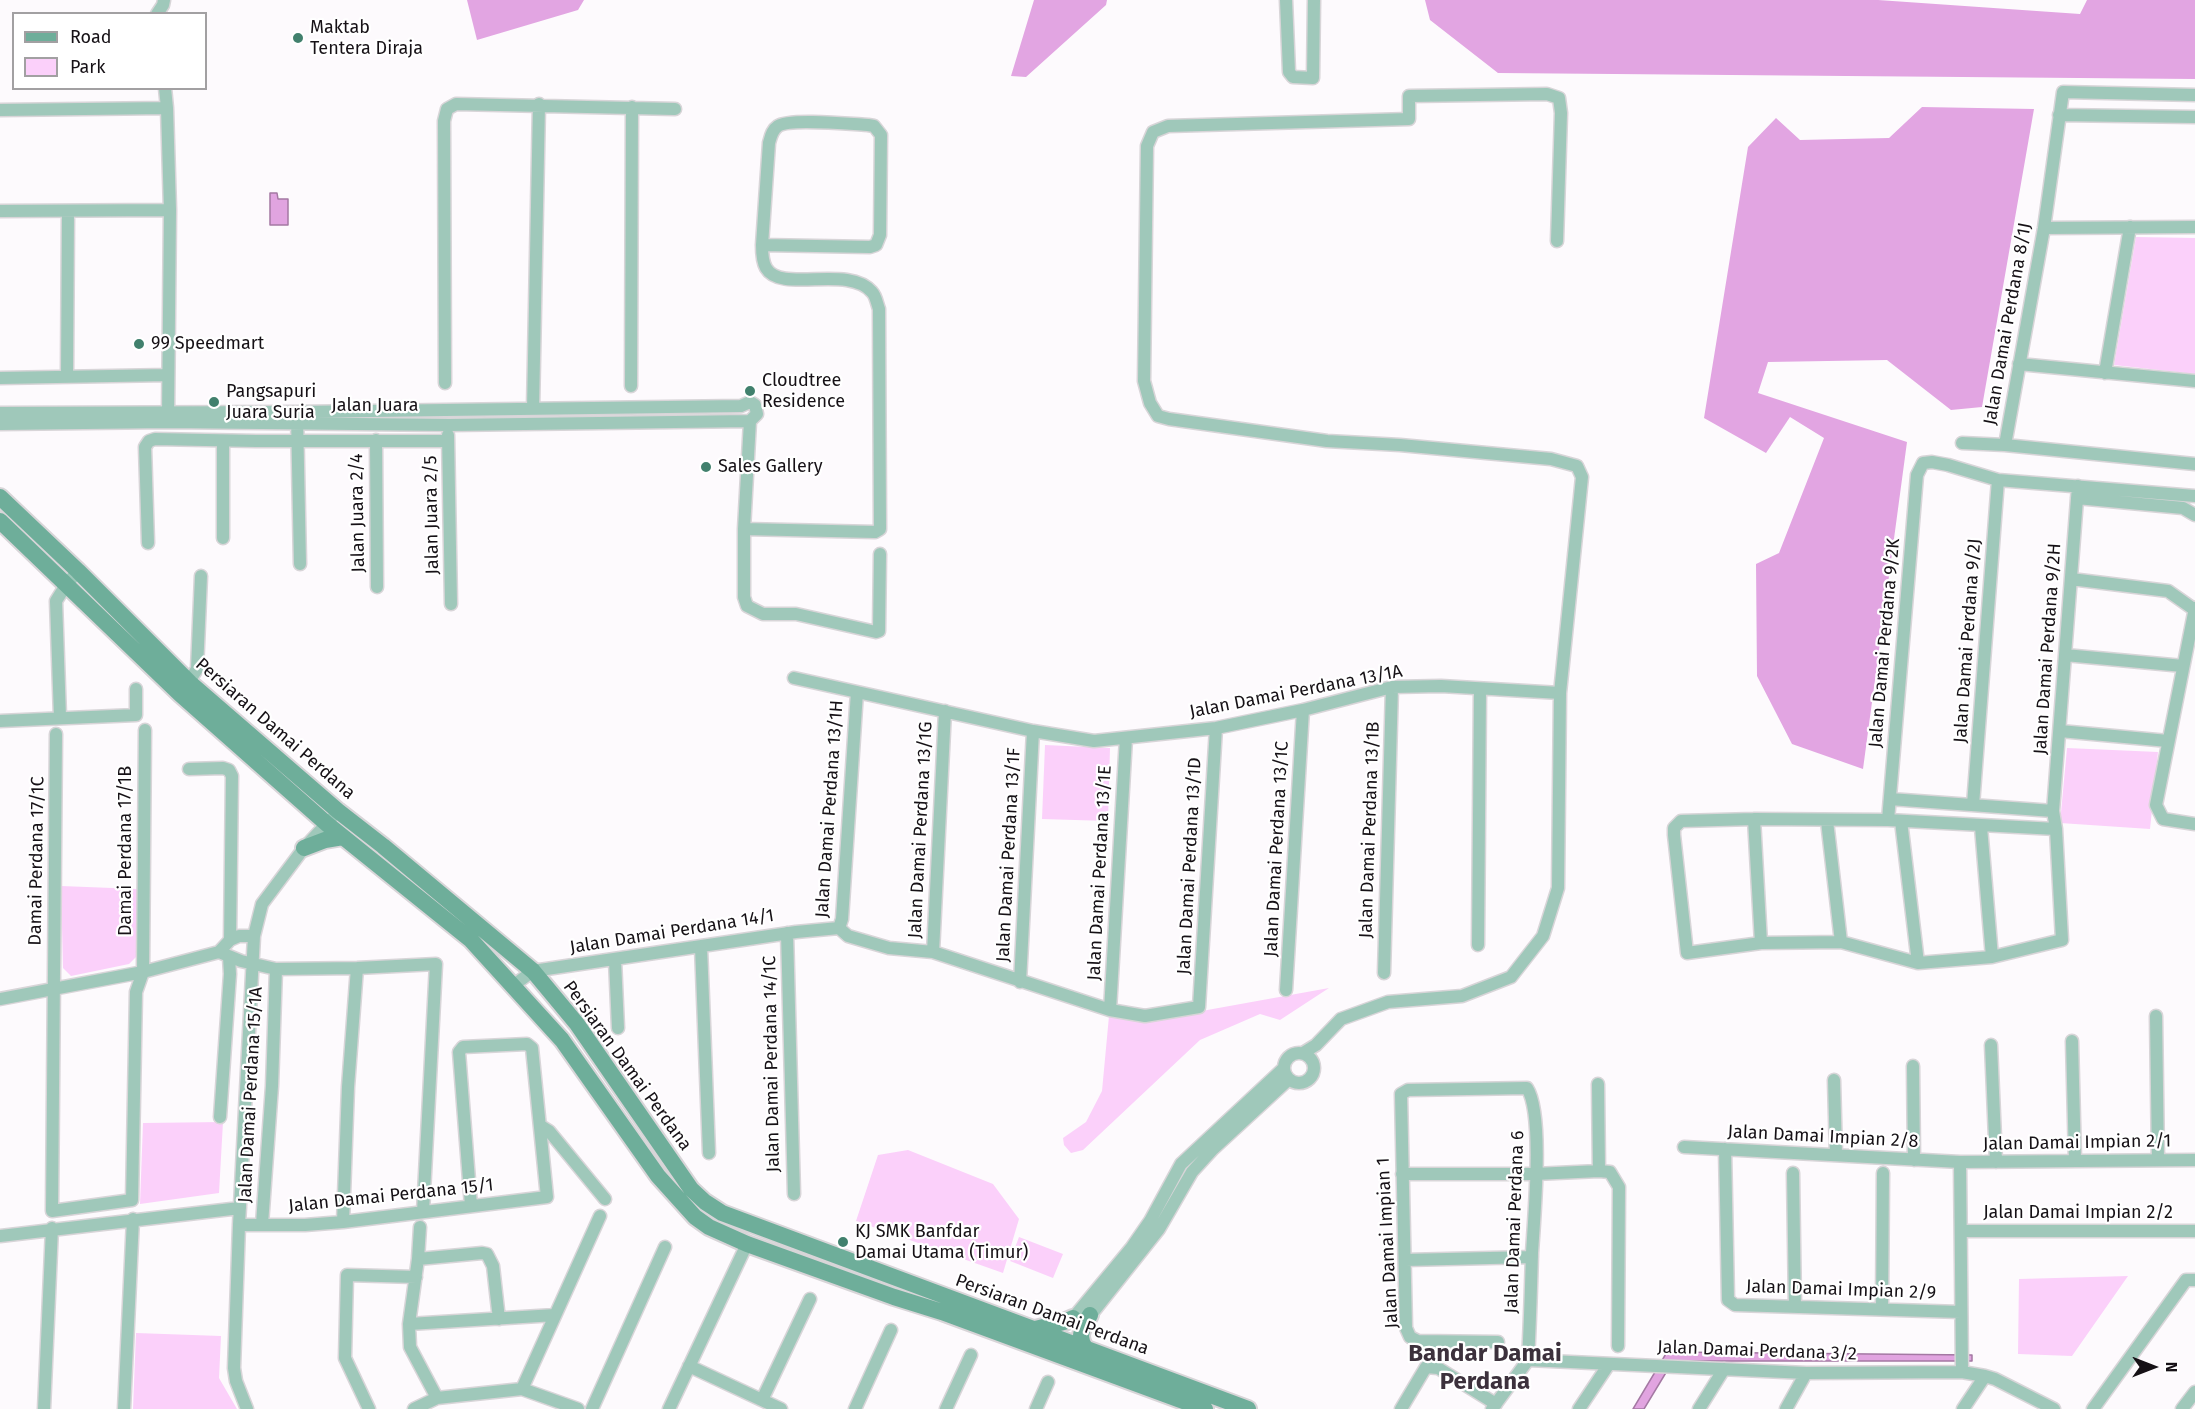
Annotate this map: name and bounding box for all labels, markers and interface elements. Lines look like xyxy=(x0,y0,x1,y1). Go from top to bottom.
legend xyxy=(12,12,207,90)
place label: Maktab Tentera Diraja xyxy=(310,17,423,60)
text: Road xyxy=(70,26,112,48)
marker: Maktab Tentera Diraja xyxy=(291,31,305,45)
text: Park xyxy=(70,56,105,78)
street label: Jalan Damai Perdana 8/1J xyxy=(1980,221,2036,427)
place label: 99 Speedmart xyxy=(151,333,264,355)
marker: 99 Speedmart xyxy=(132,337,146,351)
place label: Cloudtree Residence xyxy=(762,370,845,412)
place label: Pangsapuri Juara Suria xyxy=(226,381,316,424)
marker: Cloudtree Residence xyxy=(743,384,757,398)
marker: Pangsapuri Juara Suria xyxy=(207,395,221,409)
street label: Jalan Juara xyxy=(331,395,419,417)
street label: Jalan Juara 2/4 xyxy=(346,453,370,573)
street label: Jalan Juara 2/5 xyxy=(420,455,444,575)
place label: Sales Gallery xyxy=(718,456,823,478)
marker: Sales Gallery xyxy=(699,460,713,474)
street label: Jalan Damai Perdana 9/2K xyxy=(1865,537,1905,749)
street label: Jalan Damai Perdana 9/2J xyxy=(1950,538,1986,744)
street label: Jalan Damai Perdana 9/2H xyxy=(2030,543,2066,755)
street label: Persiaran Damai Perdana xyxy=(191,654,359,804)
street label: Jalan Damai Perdana 13/1A xyxy=(1188,661,1404,723)
street label: Jalan Damai Perdana 13/1H xyxy=(812,699,848,919)
street label: Jalan Damai Perdana 13/1G xyxy=(905,721,937,939)
street label: Jalan Damai Perdana 13/1B xyxy=(1355,721,1385,939)
street label: Jalan Damai Perdana 13/1C xyxy=(1261,741,1293,957)
street label: Jalan Damai Perdana 13/1F xyxy=(993,747,1025,963)
street label: Jalan Damai Perdana 13/1D xyxy=(1174,757,1206,975)
street label: Jalan Damai Perdana 13/1E xyxy=(1084,765,1116,981)
street label: Damai Perdana 17/1B xyxy=(115,766,137,936)
street label: Damai Perdana 17/1C xyxy=(25,776,49,946)
street label: Jalan Damai Perdana 14/1 xyxy=(568,905,776,959)
street label: Jalan Damai Perdana 14/1C xyxy=(759,956,785,1172)
street label: Persiaran Damai Perdana xyxy=(558,977,696,1155)
street label: Jalan Damai Perdana 15/1A xyxy=(235,986,267,1204)
street label: Jalan Damai Impian 2/8 xyxy=(1727,1121,1919,1153)
street label: Jalan Damai Perdana 6 xyxy=(1501,1130,1529,1314)
street label: Jalan Damai Impian 2/1 xyxy=(1983,1131,2171,1155)
street label: Jalan Damai Impian 1 xyxy=(1373,1157,1403,1329)
street label: Jalan Damai Perdana 15/1 xyxy=(287,1174,495,1218)
street label: Jalan Damai Impian 2/2 xyxy=(1983,1202,2173,1224)
place label: KJ SMK Banfdar Damai Utama (Timur) xyxy=(855,1221,1028,1264)
marker: KJ SMK Banfdar Damai Utama (Timur) xyxy=(836,1235,850,1249)
street label: Persiaran Damai Perdana xyxy=(952,1270,1152,1360)
street label: Jalan Damai Impian 2/9 xyxy=(1746,1276,1936,1304)
street label: Jalan Damai Perdana 3/2 xyxy=(1657,1337,1857,1365)
north arrow xyxy=(2123,1337,2183,1397)
district label: Bandar Damai Perdana xyxy=(1408,1340,1562,1396)
text: N xyxy=(2162,1362,2181,1372)

